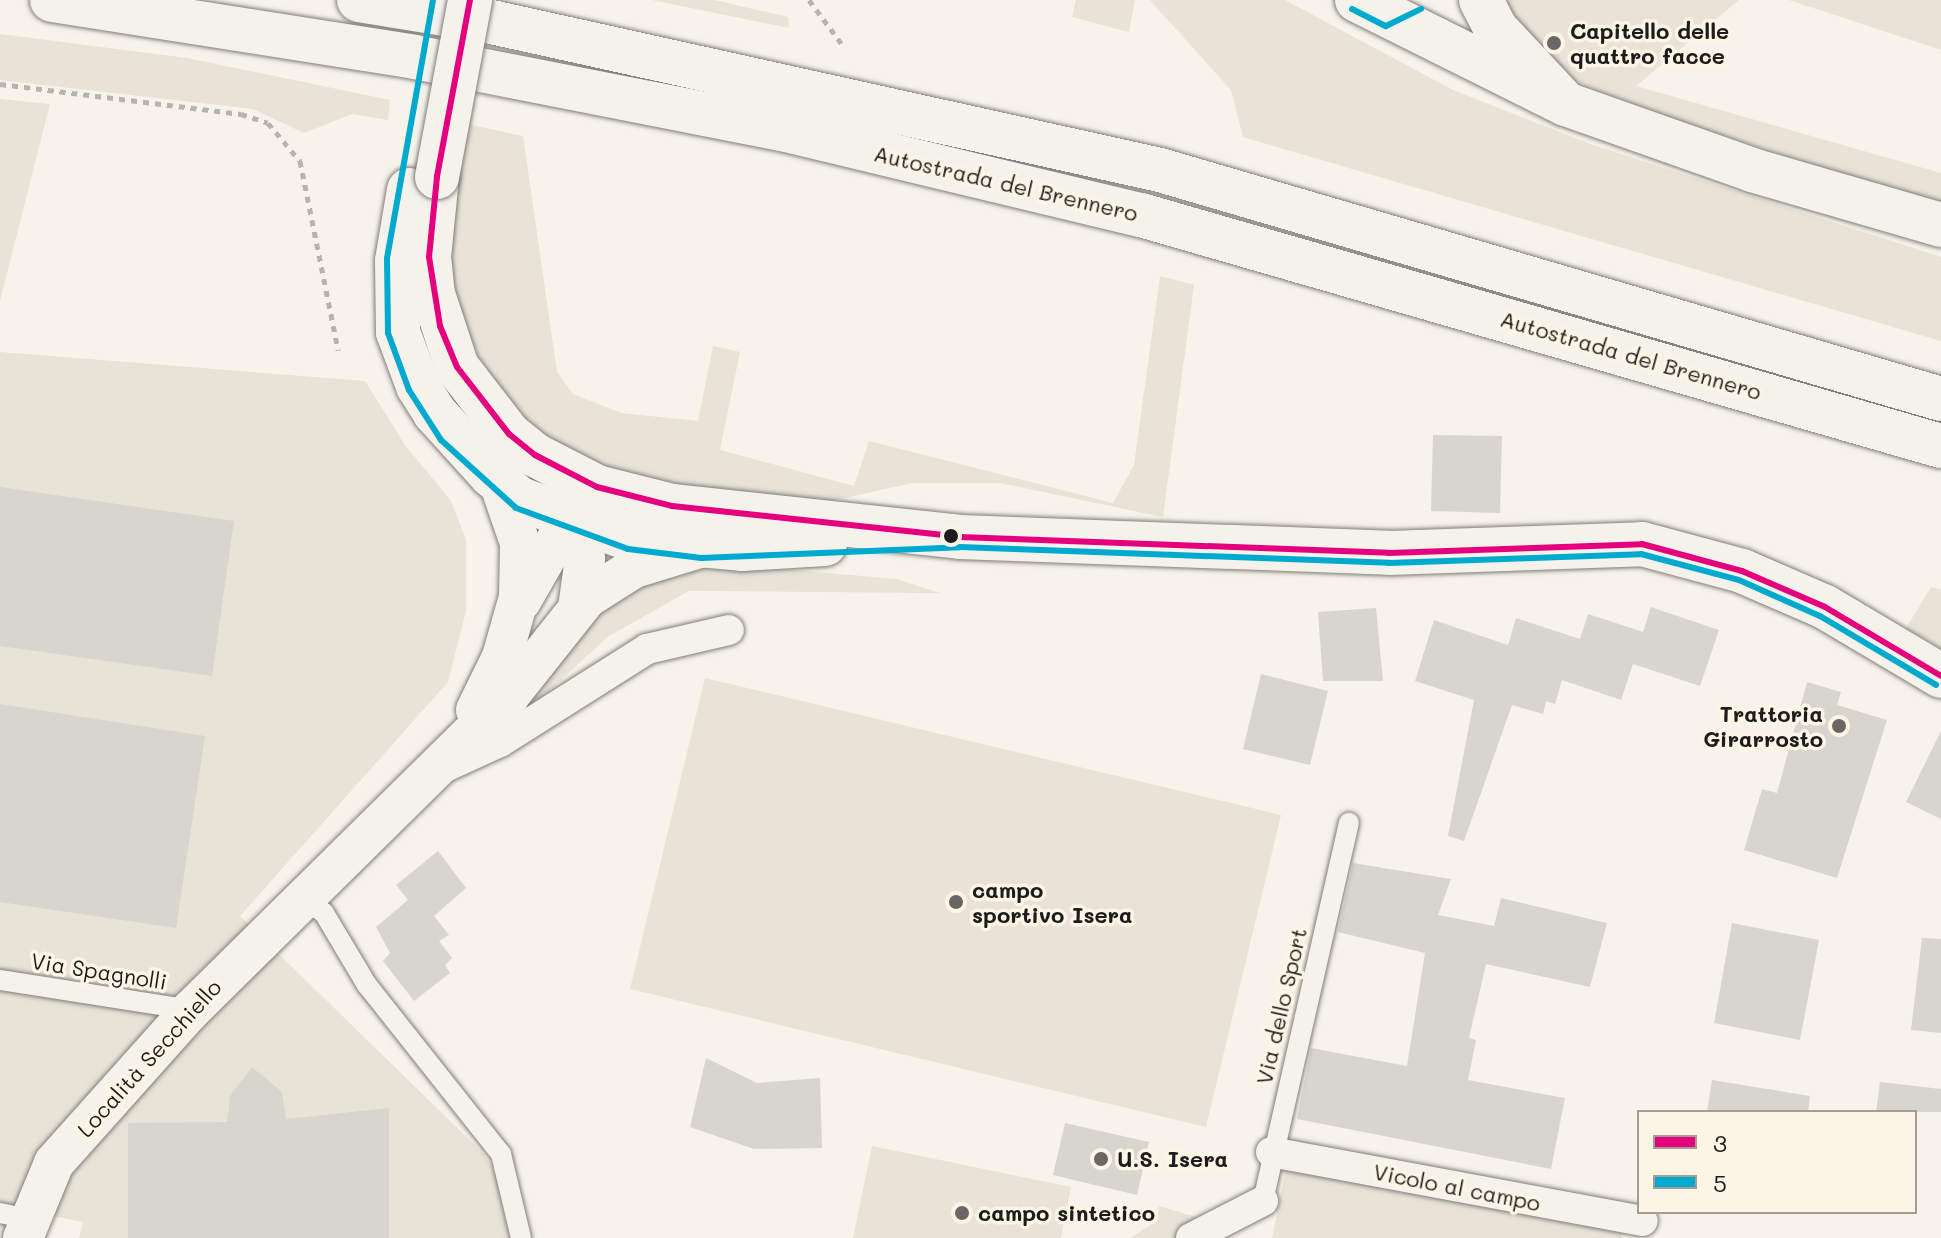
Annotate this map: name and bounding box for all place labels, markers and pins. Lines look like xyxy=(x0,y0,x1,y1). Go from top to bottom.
place label: Capitello delle quattro facce xyxy=(1570,17,1729,68)
marker: Capitello delle quattro facce xyxy=(1545,34,1563,52)
unlabelled marker xyxy=(943,528,959,544)
place label: Trattoria Girarrosto xyxy=(1703,700,1823,752)
marker: Trattoria Girarrosto xyxy=(1830,717,1848,735)
place label: campo sportivo Isera xyxy=(972,876,1133,928)
marker: campo sportivo Isera xyxy=(947,893,965,911)
place label: U.S. Isera xyxy=(1117,1146,1228,1172)
marker: U.S. Isera xyxy=(1092,1150,1110,1168)
place label: campo sintetico xyxy=(978,1200,1155,1226)
marker: campo sintetico xyxy=(953,1204,971,1222)

